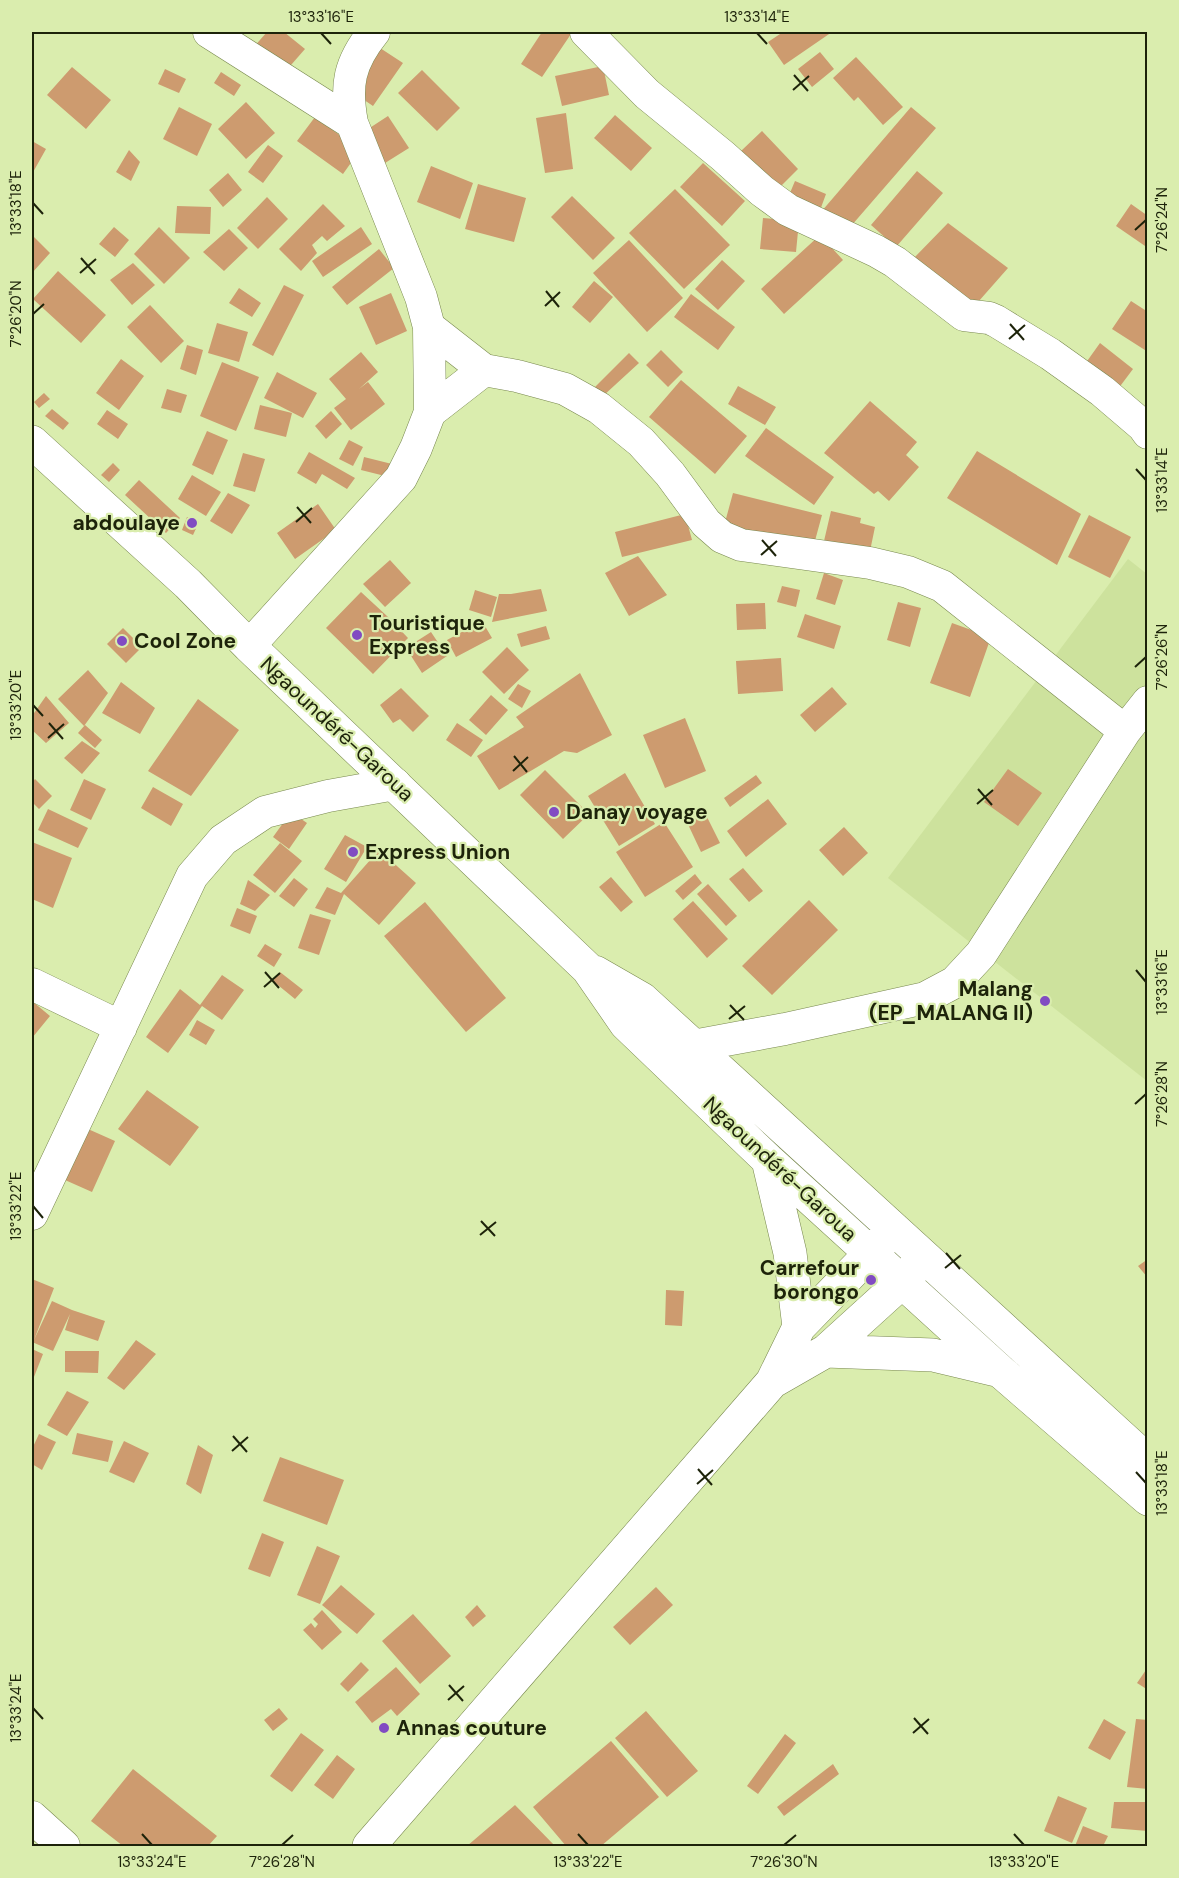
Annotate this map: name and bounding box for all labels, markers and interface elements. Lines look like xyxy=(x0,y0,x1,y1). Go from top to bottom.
text: 13°33'16"E xyxy=(288,7,354,27)
text: 13°33'14"E xyxy=(724,7,790,27)
text: 13°33'18"E xyxy=(6,170,26,236)
text: 7°26'24"N xyxy=(1152,187,1172,253)
text: 7°26'20"N xyxy=(6,280,26,348)
text: 13°33'14"E xyxy=(1152,447,1172,513)
place label: abdoulaye xyxy=(72,509,180,537)
marker: abdoulaye xyxy=(185,516,199,530)
place label: Touristique Express xyxy=(369,609,485,661)
text: 7°26'26"N xyxy=(1152,624,1172,690)
place label: Cool Zone xyxy=(134,627,236,655)
marker: Touristique Express xyxy=(350,628,364,642)
marker: Cool Zone xyxy=(115,634,129,648)
street label: Ngaoundéré-Garoua xyxy=(254,650,420,808)
text: 13°33'20"E xyxy=(6,670,26,740)
place label: Danay voyage xyxy=(566,798,708,826)
marker: Danay voyage xyxy=(547,805,561,819)
place label: Express Union xyxy=(365,838,510,866)
marker: Express Union xyxy=(346,845,360,859)
text: 13°33'16"E xyxy=(1152,949,1172,1015)
place label: Malang (EP_MALANG II) xyxy=(869,975,1033,1027)
marker: Malang (EP_MALANG II) xyxy=(1038,994,1052,1008)
text: 7°26'28"N xyxy=(1152,1061,1172,1127)
street label: Ngaoundéré-Garoua xyxy=(697,1090,863,1248)
text: 13°33'22"E xyxy=(6,1172,26,1240)
place label: Carrefour borongo xyxy=(760,1254,859,1306)
marker: Carrefour borongo xyxy=(864,1273,878,1287)
text: 13°33'18"E xyxy=(1152,1450,1172,1516)
text: 13°33'24"E xyxy=(6,1673,26,1743)
place label: Annas couture xyxy=(396,1714,547,1742)
marker: Annas couture xyxy=(377,1721,391,1735)
text: 13°33'24"E xyxy=(117,1852,187,1872)
text: 7°26'28"N xyxy=(249,1852,315,1872)
text: 13°33'22"E xyxy=(554,1852,622,1872)
text: 7°26'30"N xyxy=(750,1852,818,1872)
text: 13°33'20"E xyxy=(989,1852,1059,1872)

